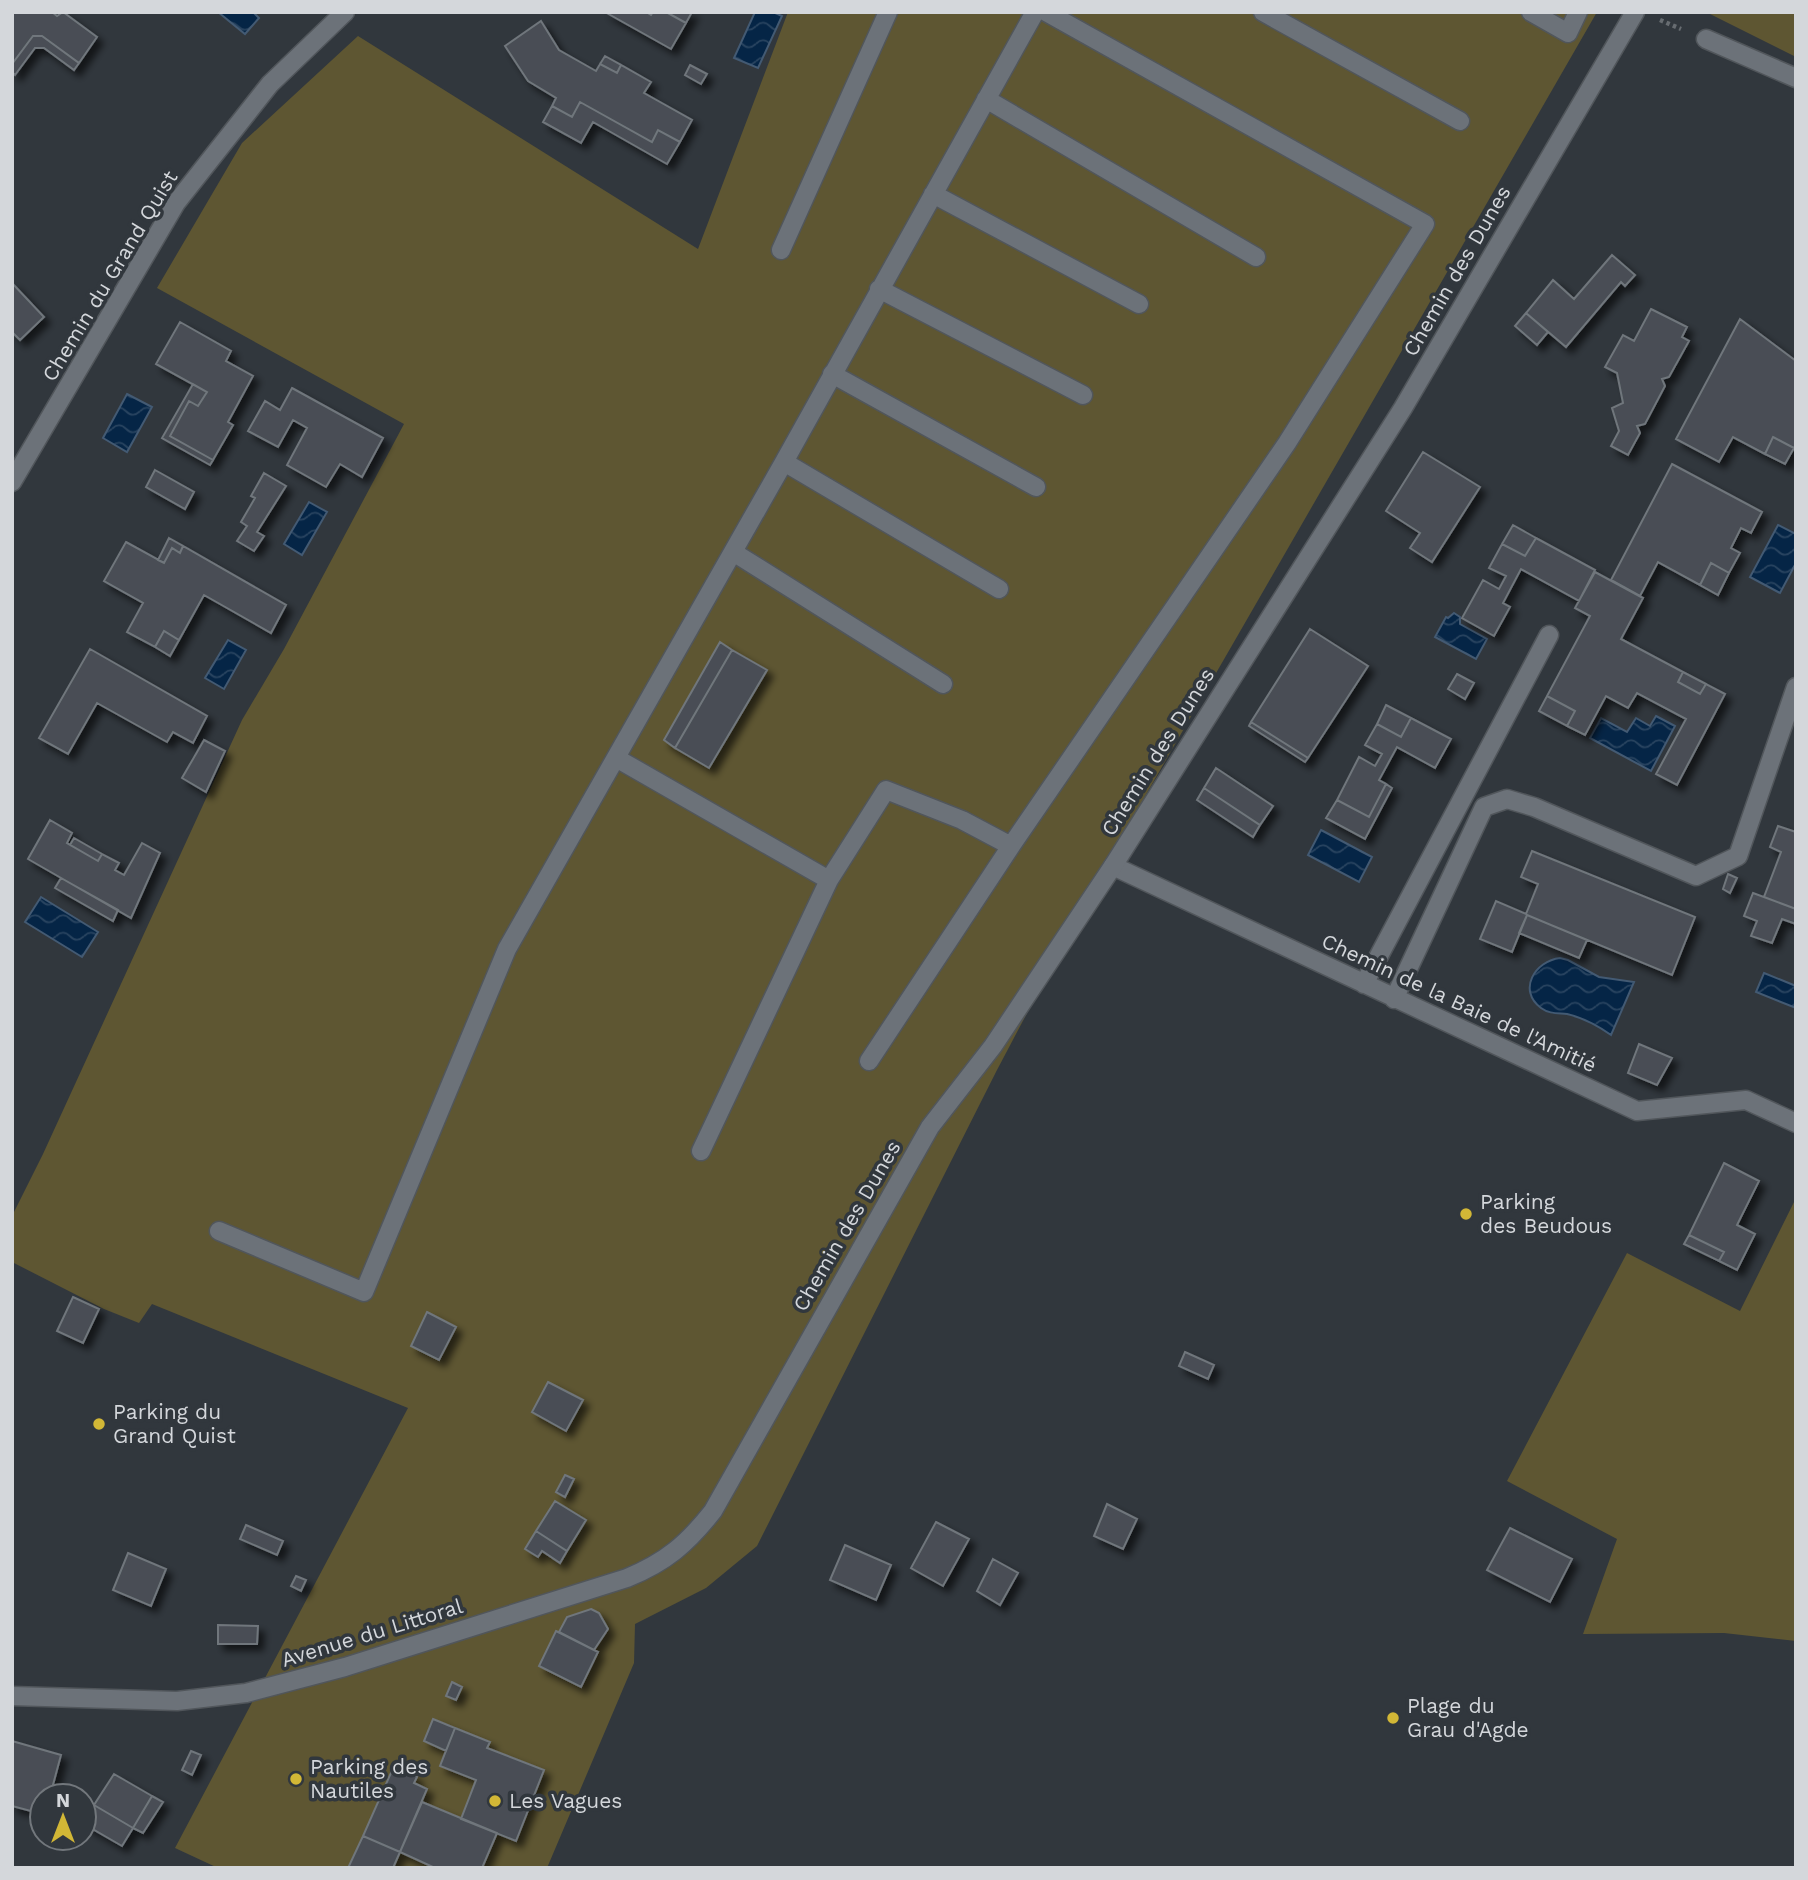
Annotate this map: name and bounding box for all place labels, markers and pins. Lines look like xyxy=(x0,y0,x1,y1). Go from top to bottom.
place label: Parking des Beudous xyxy=(1480,1189,1612,1238)
marker: Parking des Beudous xyxy=(1458,1206,1474,1222)
place label: Parking du Grand Quist xyxy=(113,1399,236,1448)
marker: Parking du Grand Quist xyxy=(91,1416,107,1432)
place label: Plage du Grau d'Agde xyxy=(1407,1693,1529,1742)
marker: Plage du Grau d'Agde xyxy=(1385,1710,1401,1726)
place label: Parking des Nautiles xyxy=(310,1754,428,1803)
marker: Parking des Nautiles xyxy=(288,1771,304,1787)
place label: Les Vagues xyxy=(509,1788,622,1813)
marker: Les Vagues xyxy=(487,1793,503,1809)

